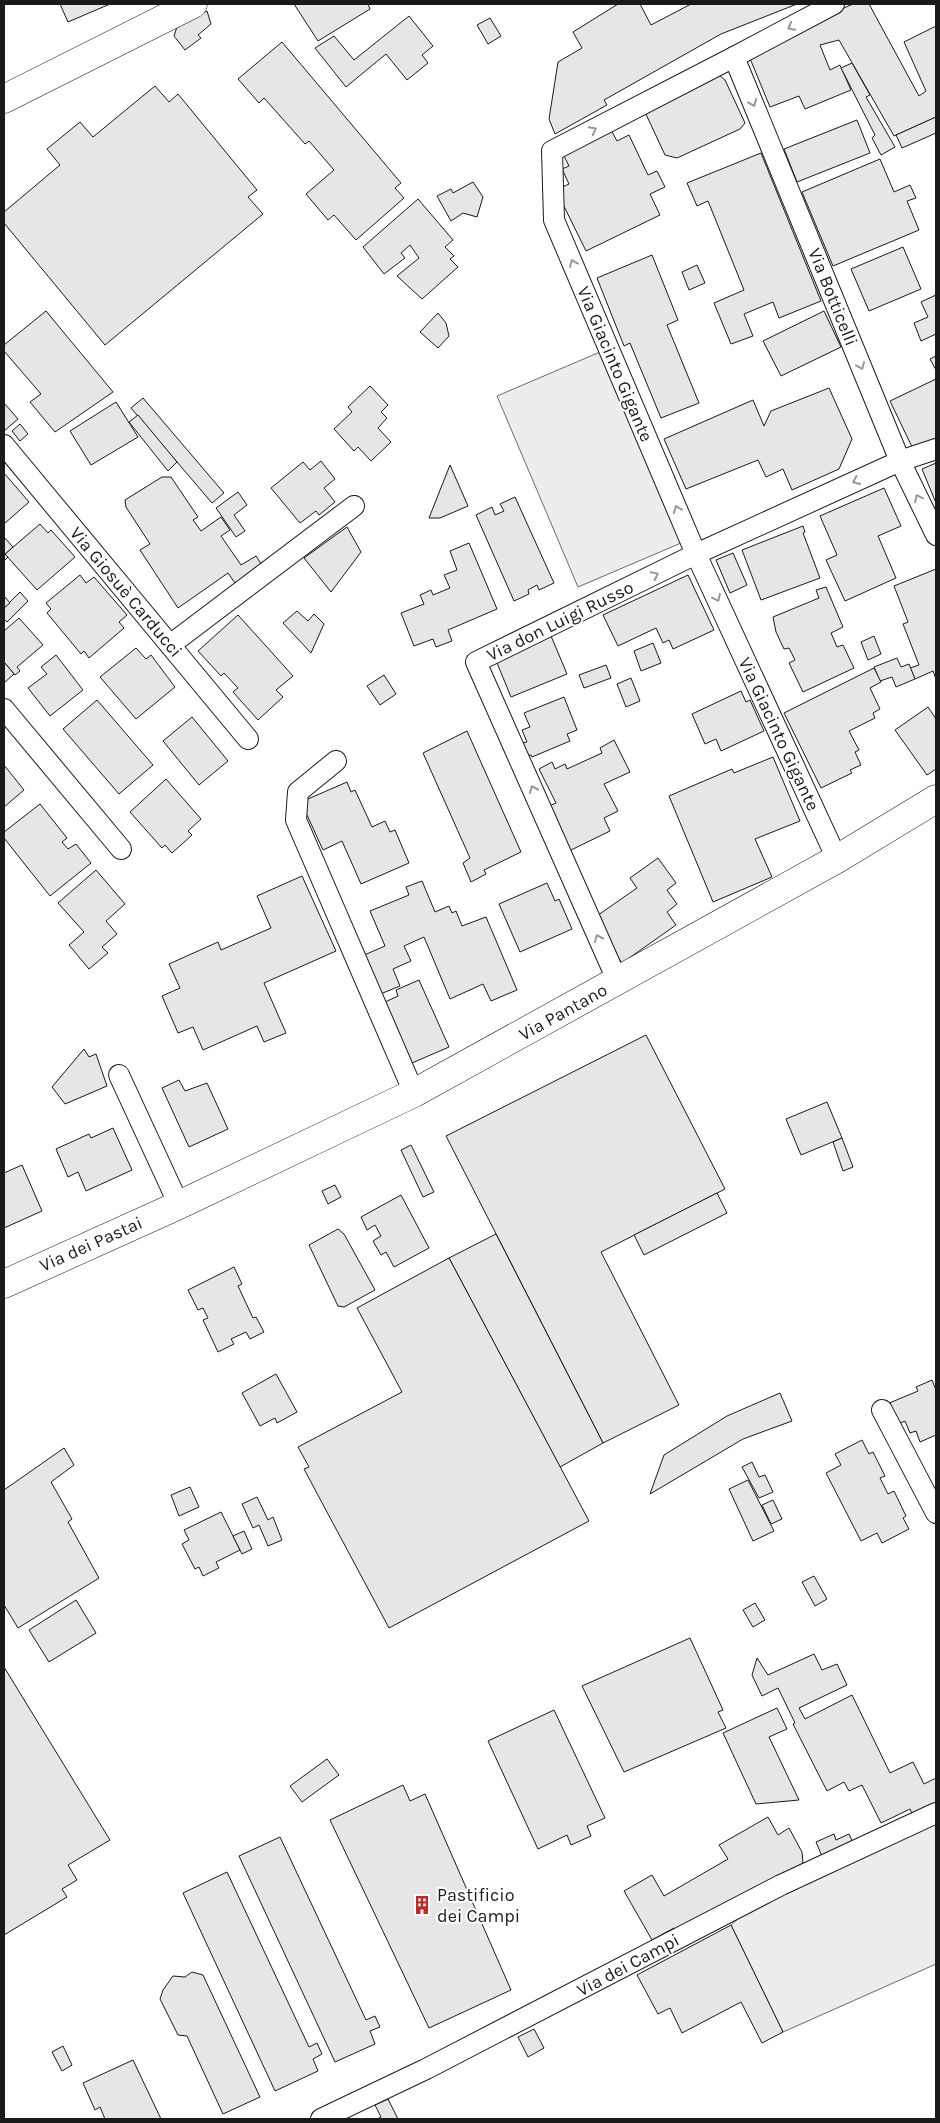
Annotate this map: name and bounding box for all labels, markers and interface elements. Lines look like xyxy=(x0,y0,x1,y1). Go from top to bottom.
one-way arrow xyxy=(787,21,796,31)
one-way arrow xyxy=(747,98,757,106)
one-way arrow xyxy=(588,126,597,136)
street label: Via Botticelli xyxy=(803,245,863,349)
one-way arrow xyxy=(568,259,579,268)
street label: Via Giacinto Gigante xyxy=(572,283,658,445)
one-way arrow xyxy=(855,361,865,370)
one-way arrow xyxy=(852,475,861,486)
one-way arrow xyxy=(914,494,924,503)
one-way arrow xyxy=(673,505,684,514)
street label: Via Giosuè Carducci xyxy=(65,522,187,662)
one-way arrow xyxy=(650,570,659,581)
street label: Via don Luigi Russo xyxy=(483,576,637,666)
one-way arrow xyxy=(710,593,721,602)
street label: Via Giacinto Gigante xyxy=(734,654,824,814)
one-way arrow xyxy=(528,785,539,794)
one-way arrow xyxy=(594,934,605,943)
street label: Via Pantano xyxy=(515,979,611,1045)
street label: Via dei Pastai xyxy=(36,1211,146,1277)
place label: Pastificio dei Campi xyxy=(437,1884,520,1927)
building icon: Pastificio dei Campi xyxy=(411,1894,433,1916)
street label: Via dei Campi xyxy=(573,1929,683,2001)

